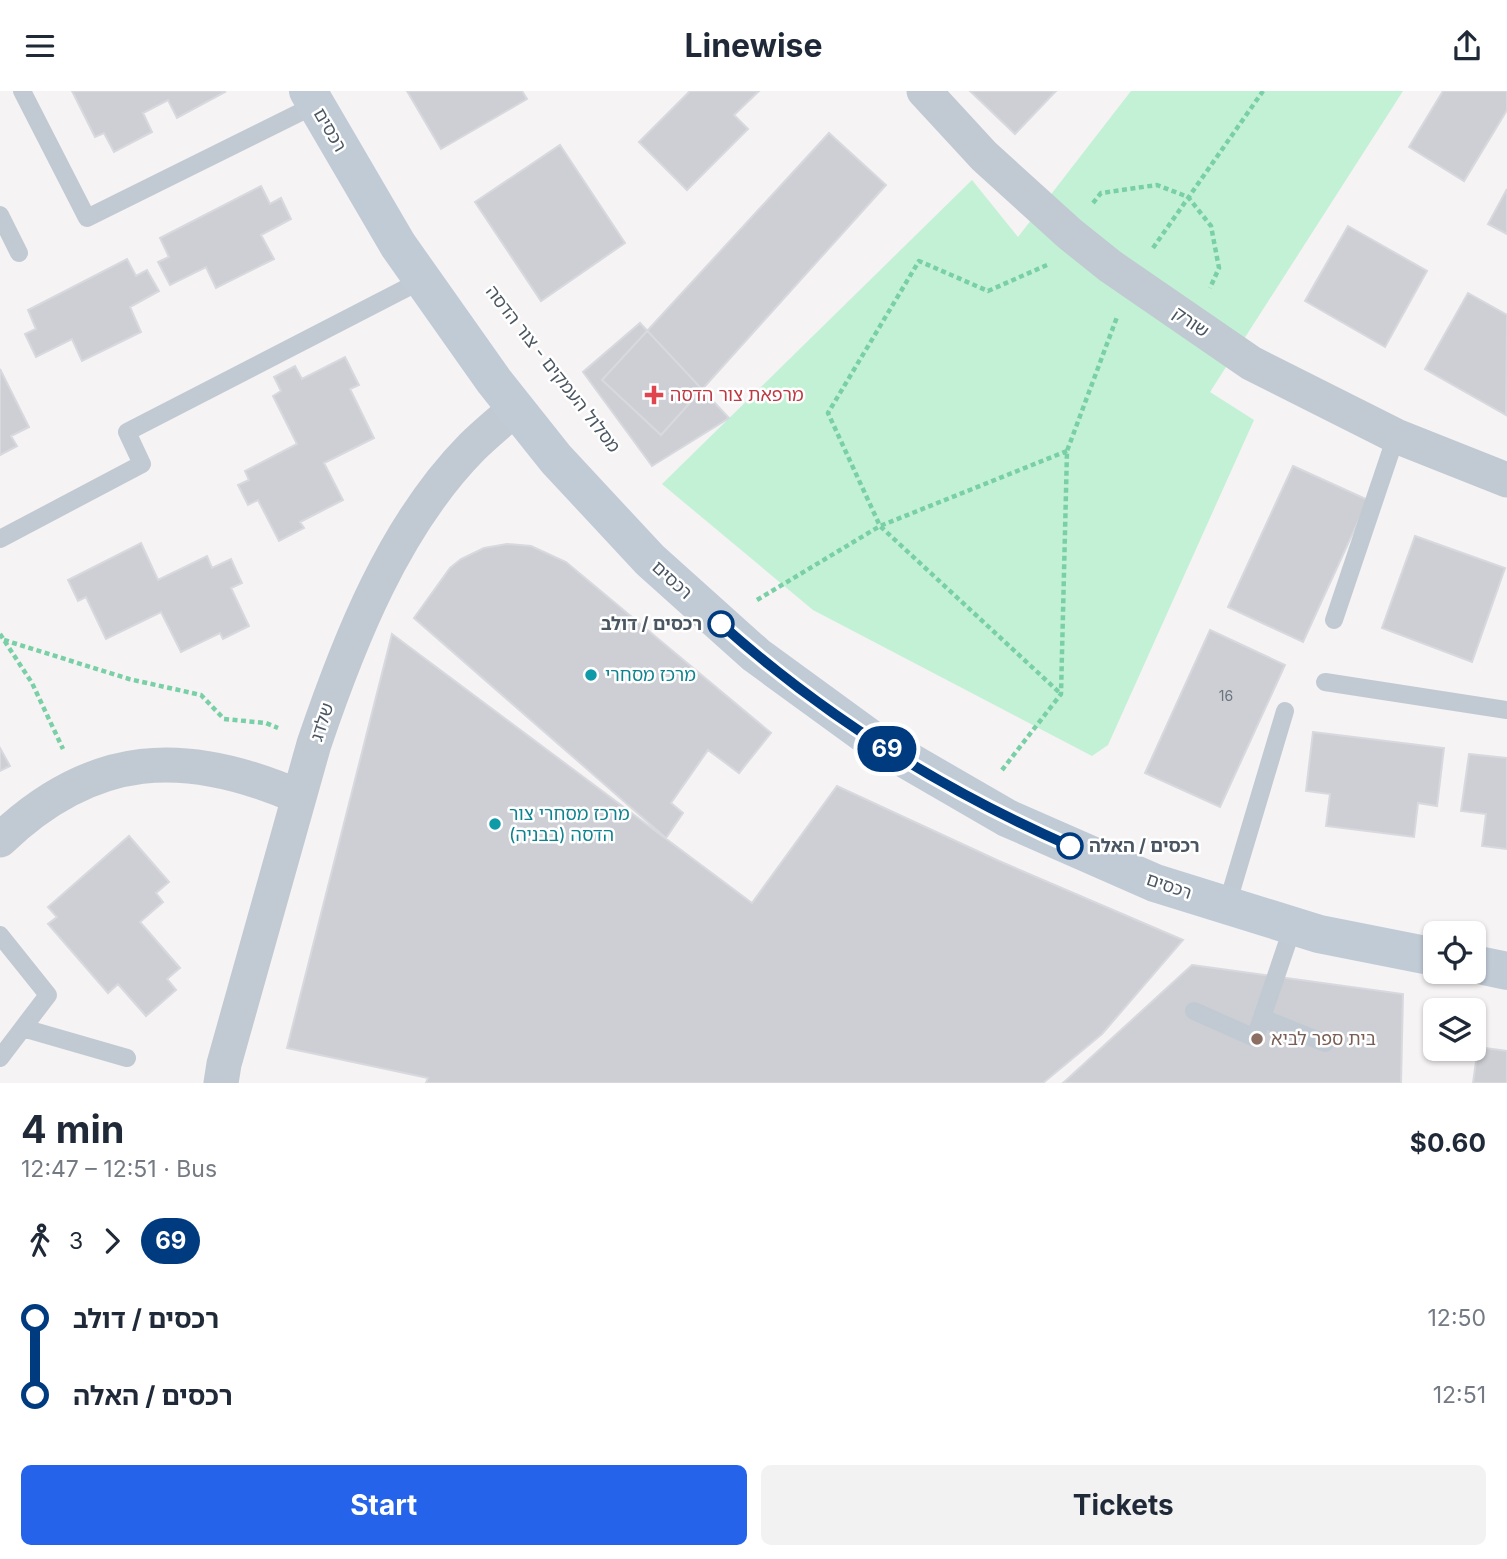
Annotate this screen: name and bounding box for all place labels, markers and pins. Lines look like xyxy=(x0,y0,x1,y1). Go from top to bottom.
place label: מרפאת צור הדסה xyxy=(670,384,804,405)
marker: מרפאת צור הדסה xyxy=(644,385,664,405)
marker: רכסים / דולב xyxy=(708,611,734,637)
place label: רכסים / דולב xyxy=(601,613,702,634)
place label: מרכז מסחרי xyxy=(605,664,696,685)
marker: מרכז מסחרי xyxy=(583,667,599,683)
place label: מרכז מסחרי צור הדסה (בבניה) xyxy=(509,803,630,845)
marker: מרכז מסחרי צור הדסה (בבניה) xyxy=(487,816,503,832)
marker: רכסים / האלה xyxy=(1057,833,1083,859)
place label: רכסים / האלה xyxy=(1089,835,1200,856)
place label: בית ספר לביא xyxy=(1271,1028,1376,1049)
marker: בית ספר לביא xyxy=(1249,1031,1265,1047)

